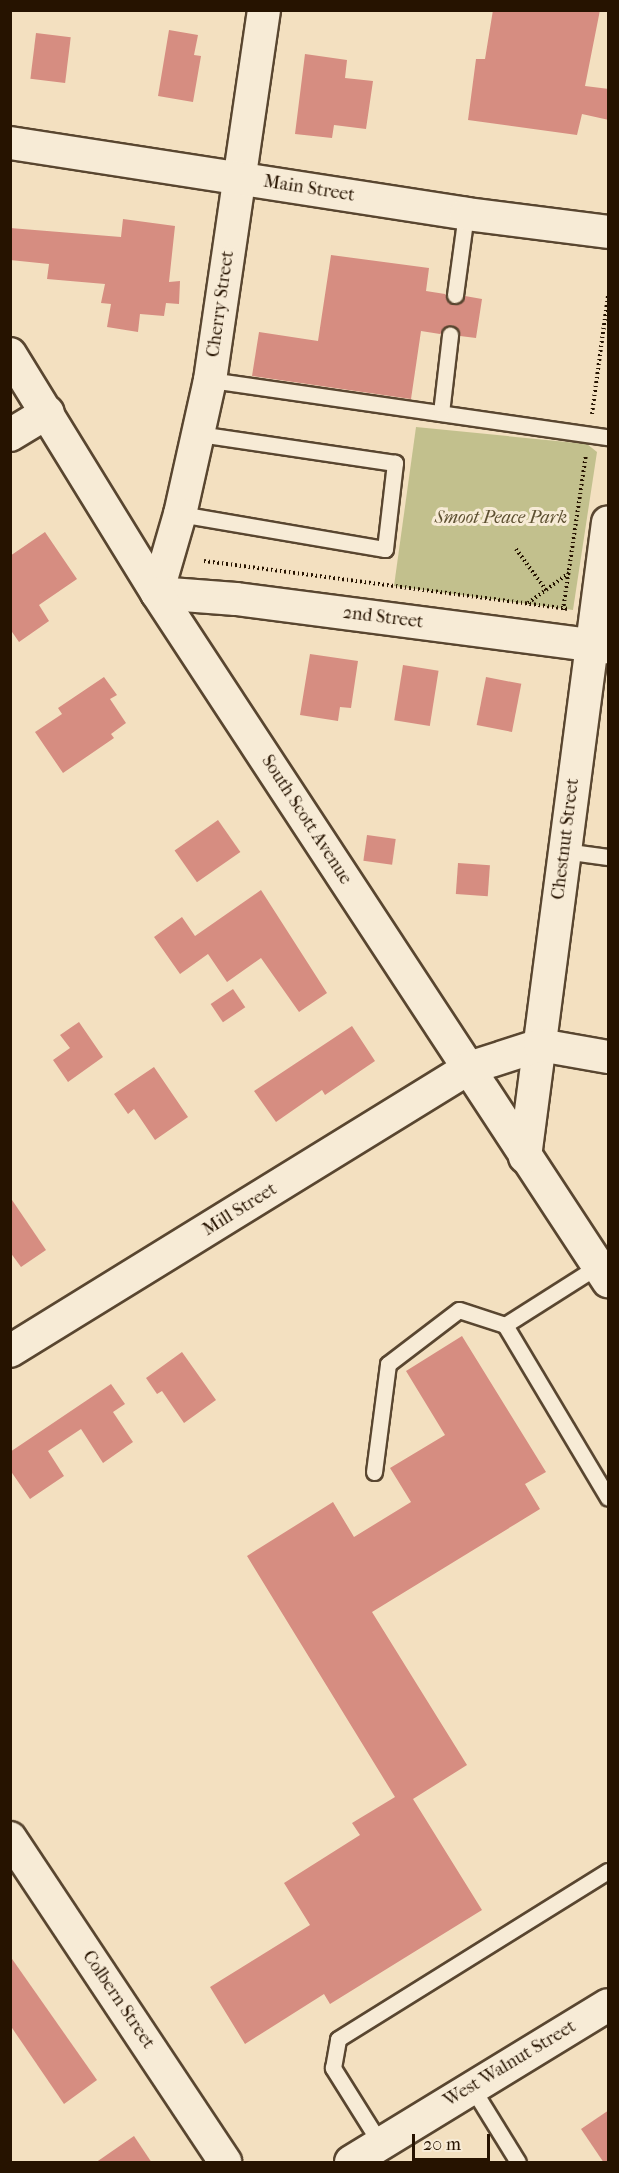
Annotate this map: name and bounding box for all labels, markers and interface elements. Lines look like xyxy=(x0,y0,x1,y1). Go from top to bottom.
street label: Main Street xyxy=(262,171,356,207)
street label: Cherry Street xyxy=(203,249,239,359)
park label: Smoot Peace Park xyxy=(435,507,567,529)
street label: 2nd Street xyxy=(342,602,424,634)
street label: South Scott Avenue xyxy=(256,751,356,889)
street label: Chestnut Street xyxy=(548,777,584,901)
street label: Mill Street xyxy=(199,1179,281,1241)
street label: Colbern Street xyxy=(77,1947,159,2053)
street label: West Walnut Street xyxy=(440,2016,580,2112)
scale bar xyxy=(415,2122,493,2160)
text: 20 m xyxy=(423,2134,461,2155)

